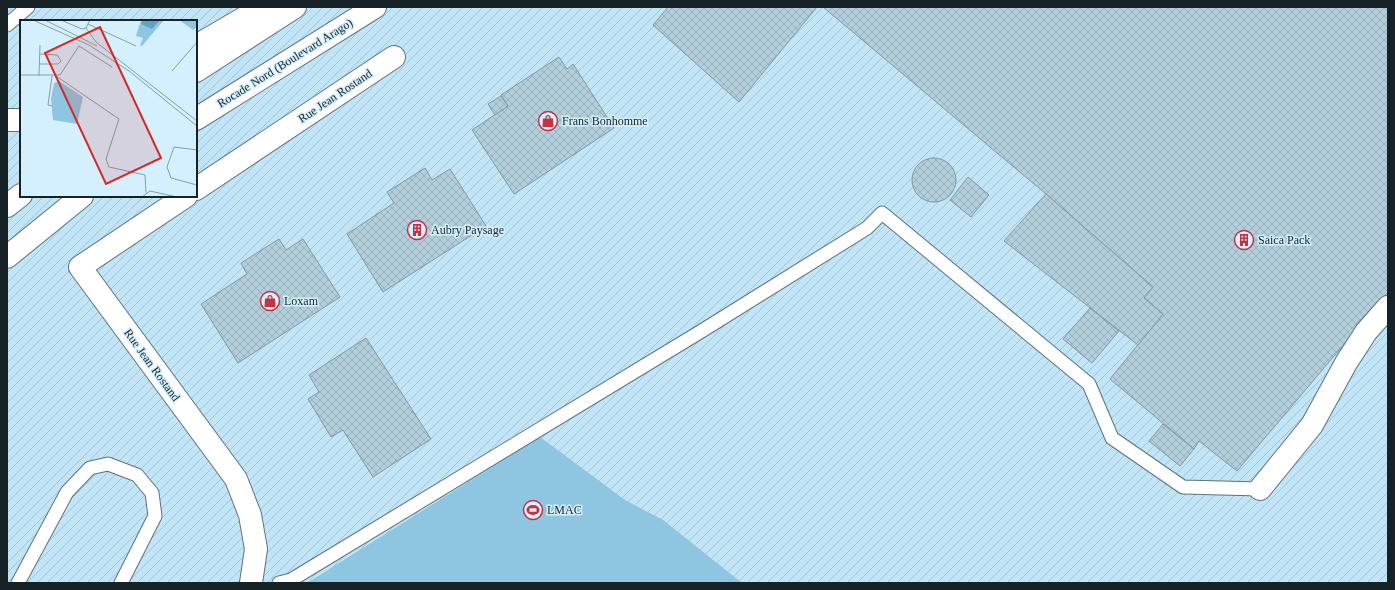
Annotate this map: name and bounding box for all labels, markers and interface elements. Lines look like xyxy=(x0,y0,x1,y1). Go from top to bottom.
street label: Rocade Nord (Boulevard Arago) xyxy=(215,15,355,111)
inset map xyxy=(20,20,197,197)
street label: Rue Jean Rostand xyxy=(295,66,375,126)
shop icon: Frans Bonhomme xyxy=(537,110,559,132)
place label: Frans Bonhomme xyxy=(562,114,648,128)
building icon: Aubry Paysage xyxy=(406,219,428,241)
place label: Aubry Paysage xyxy=(431,223,504,237)
building icon: Saica Pack xyxy=(1233,229,1255,251)
place label: Saica Pack xyxy=(1258,233,1310,247)
shop icon: Loxam xyxy=(259,290,281,312)
place label: Loxam xyxy=(284,294,319,308)
street label: Rue Jean Rostand xyxy=(121,326,183,404)
sports icon: LMAC xyxy=(522,499,544,521)
place label: LMAC xyxy=(547,503,582,517)

